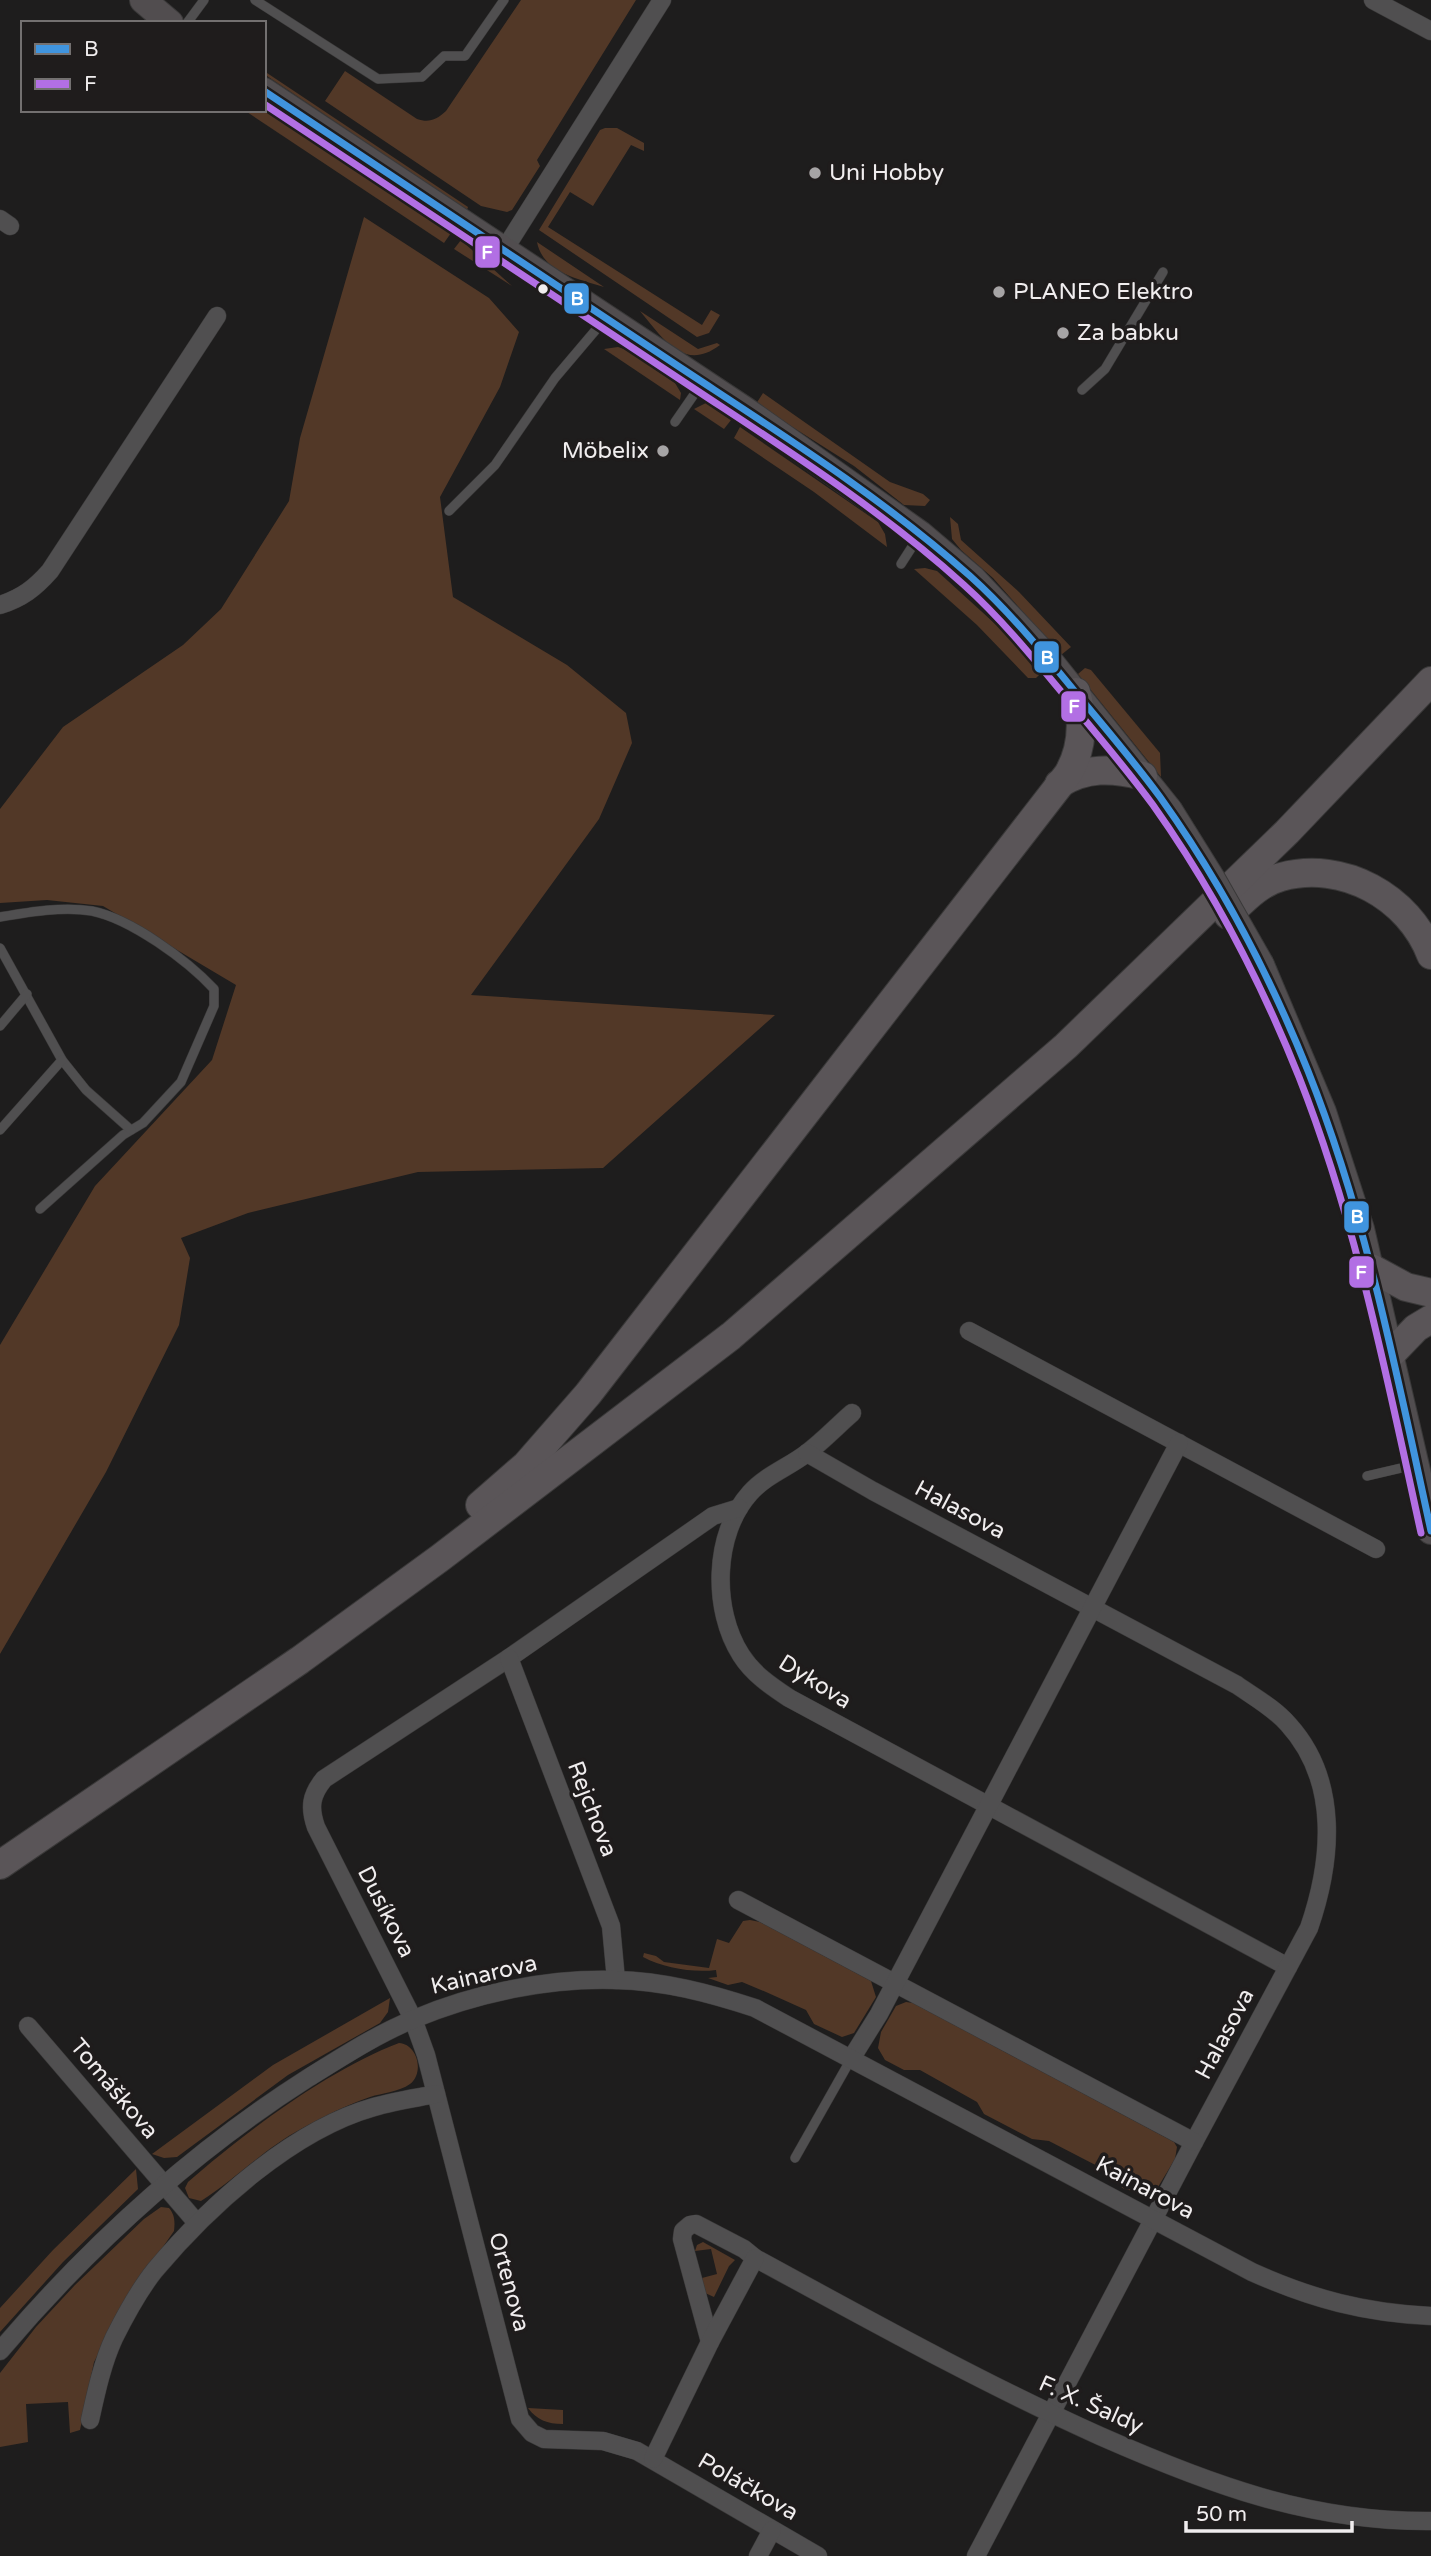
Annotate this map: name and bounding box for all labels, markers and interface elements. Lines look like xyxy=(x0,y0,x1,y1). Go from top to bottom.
legend xyxy=(21,21,266,112)
text: B xyxy=(84,37,99,62)
text: F xyxy=(84,72,97,97)
place label: Uni Hobby xyxy=(829,159,944,187)
marker: Uni Hobby xyxy=(807,165,823,181)
line badge: F xyxy=(474,235,501,269)
text: F xyxy=(481,242,493,264)
place label: PLANEO Elektro xyxy=(1013,278,1193,306)
unlabelled marker xyxy=(536,282,550,296)
line badge: B xyxy=(563,282,590,315)
marker: PLANEO Elektro xyxy=(991,284,1007,300)
text: B xyxy=(570,288,584,310)
place label: Za babku xyxy=(1077,319,1179,347)
marker: Za babku xyxy=(1055,325,1071,341)
place label: Möbelix xyxy=(562,437,649,465)
marker: Möbelix xyxy=(655,443,671,459)
line badge: B xyxy=(1033,640,1060,674)
text: B xyxy=(1040,647,1054,669)
line badge: F xyxy=(1060,690,1087,723)
text: F xyxy=(1068,696,1080,718)
line badge: B xyxy=(1343,1200,1370,1234)
text: B xyxy=(1350,1206,1364,1228)
line badge: F xyxy=(1348,1255,1375,1289)
text: F xyxy=(1355,1262,1367,1284)
street label: Halasova xyxy=(910,1474,1010,1546)
street label: Dykova xyxy=(773,1649,857,1715)
street label: Rejchova xyxy=(561,1757,623,1861)
street label: Dusíkova xyxy=(351,1862,421,1962)
street label: Kainarova xyxy=(428,1949,540,2001)
street label: Halasova xyxy=(1189,1984,1261,2084)
street label: Tomáškova xyxy=(64,2033,164,2145)
street label: Kainarova xyxy=(1091,2150,1199,2226)
street label: Ortenova xyxy=(482,2229,536,2335)
street label: F. X. Šaldy xyxy=(1034,2370,1148,2440)
street label: Poláčkova xyxy=(693,2447,803,2527)
scale bar xyxy=(1186,2490,1352,2534)
text: 50 m xyxy=(1196,2502,1247,2527)

